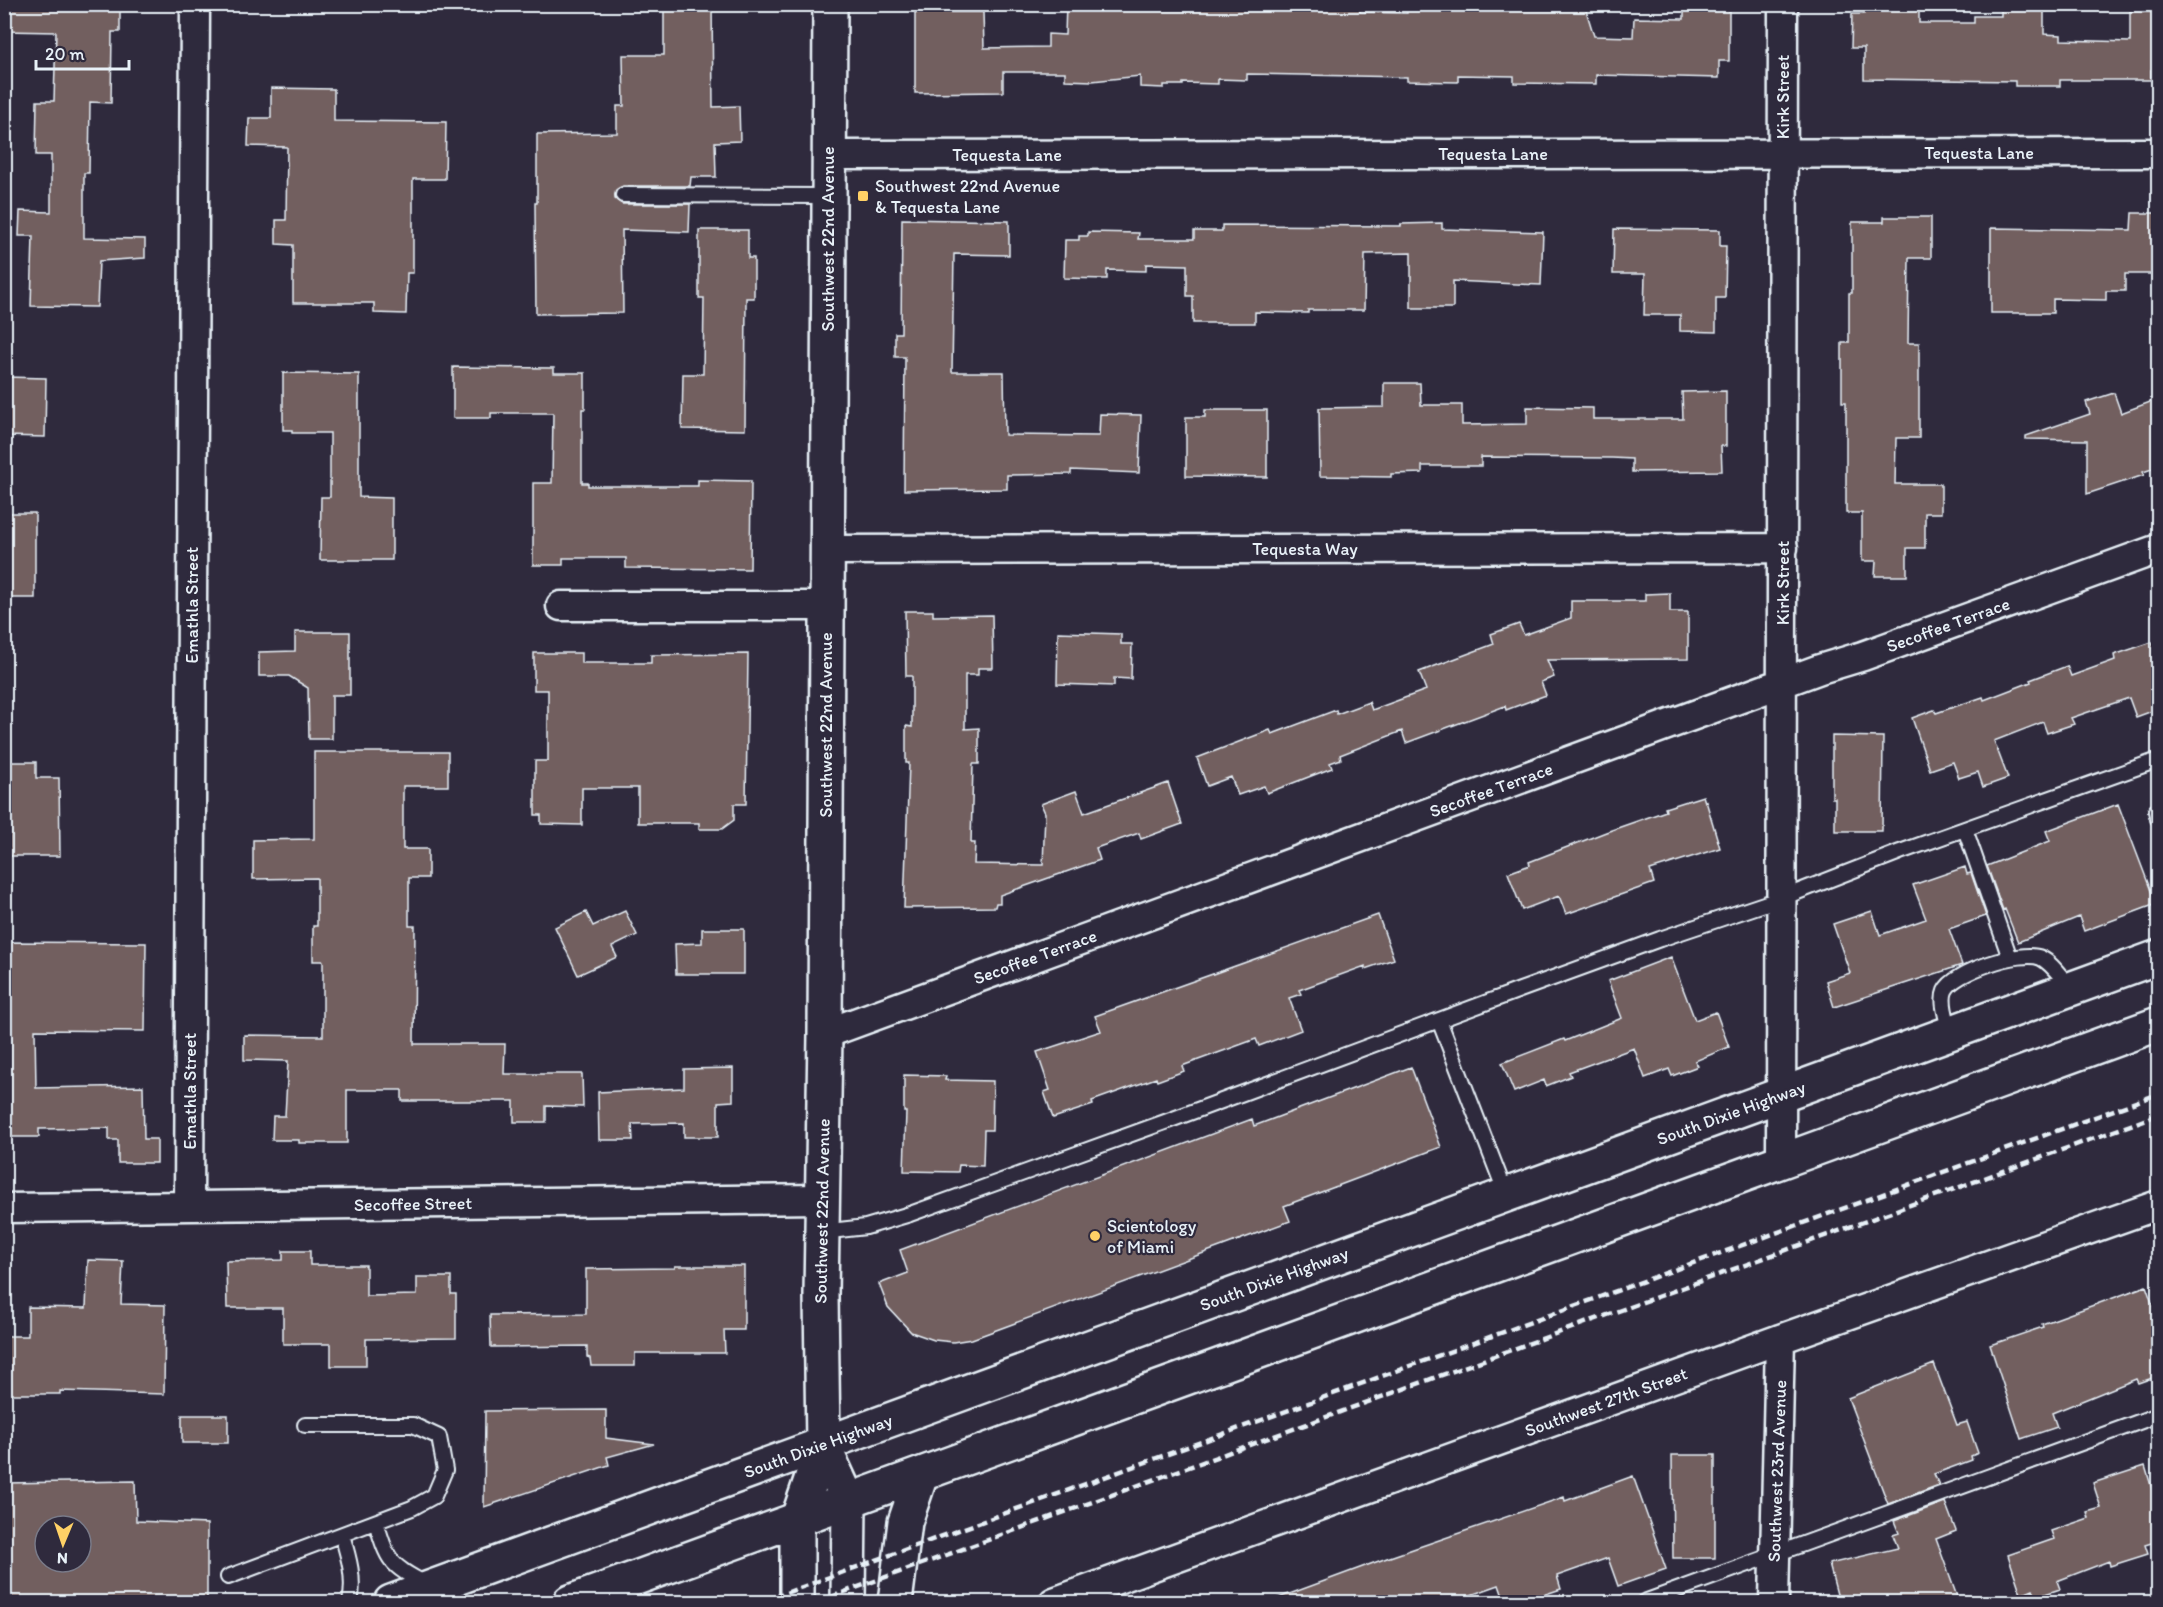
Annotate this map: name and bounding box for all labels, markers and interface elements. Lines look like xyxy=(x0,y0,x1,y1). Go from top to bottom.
scale bar xyxy=(36,33,129,71)
text: 20 m xyxy=(45,43,85,65)
street label: Kirk Street xyxy=(1772,55,1794,139)
street label: Tequesta Lane xyxy=(1924,142,2034,164)
street label: Tequesta Lane xyxy=(1438,143,1548,165)
street label: Tequesta Lane xyxy=(952,144,1062,166)
street label: Southwest 22nd Avenue xyxy=(817,146,839,332)
place label: Southwest 22nd Avenue & Tequesta Lane xyxy=(875,175,1060,218)
marker: Southwest 22nd Avenue & Tequesta Lane xyxy=(856,189,870,203)
street label: Tequesta Way xyxy=(1252,538,1358,560)
street label: Kirk Street xyxy=(1772,541,1794,625)
street label: Emathla Street xyxy=(181,546,203,663)
street label: Secoffee Terrace xyxy=(1883,592,2013,658)
street label: Southwest 22nd Avenue xyxy=(815,632,837,818)
street label: Secoffee Terrace xyxy=(1426,757,1556,823)
street label: Secoffee Terrace xyxy=(970,924,1100,990)
street label: Emathla Street xyxy=(179,1032,201,1149)
street label: South Dixie Highway xyxy=(1654,1076,1809,1150)
street label: Southwest 22nd Avenue xyxy=(809,1118,835,1304)
street label: Secoffee Street xyxy=(354,1192,473,1216)
place label: Scientology of Miami xyxy=(1107,1215,1197,1258)
marker: Scientology of Miami xyxy=(1088,1229,1102,1243)
street label: South Dixie Highway xyxy=(1197,1242,1352,1316)
street label: Southwest 27th Street xyxy=(1522,1362,1691,1442)
street label: Southwest 23rd Avenue xyxy=(1763,1379,1791,1563)
street label: South Dixie Highway xyxy=(741,1409,896,1483)
north arrow xyxy=(33,1514,93,1574)
text: N xyxy=(57,1549,68,1568)

